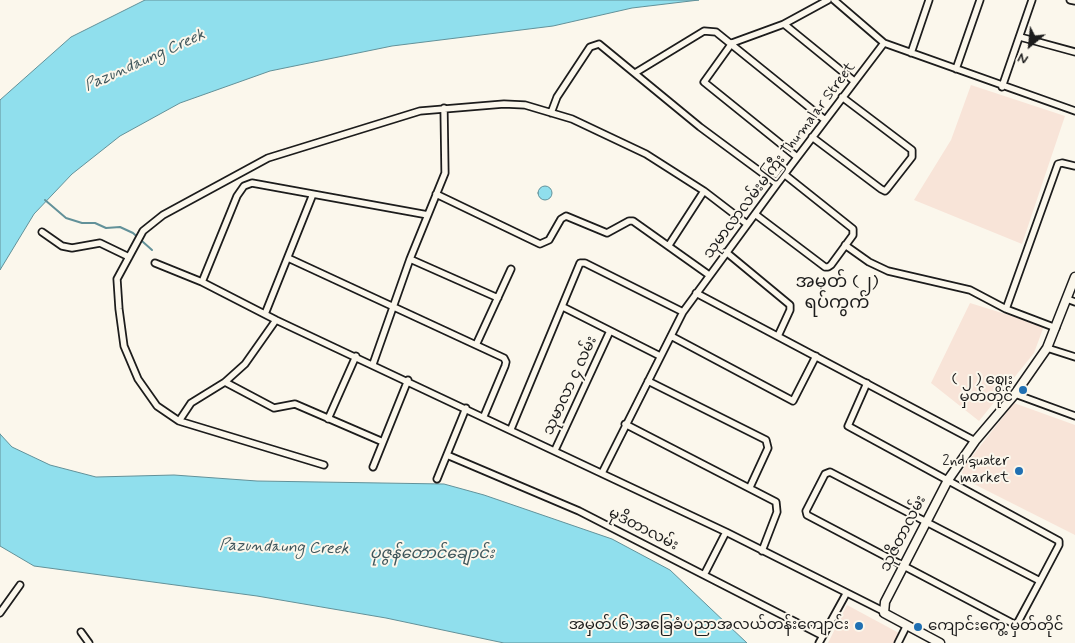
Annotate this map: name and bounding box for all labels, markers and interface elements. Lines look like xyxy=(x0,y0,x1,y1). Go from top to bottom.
north arrow xyxy=(1005,20,1055,70)
water label: Pazundaung Creek xyxy=(82,26,208,96)
text: N xyxy=(1015,48,1031,68)
street label: သုမာလာလမ်းမကြီး Thumalar Street xyxy=(700,59,860,263)
district label: အမှတ် (၂) ရပ်ကွက် xyxy=(796,272,878,314)
street label: သုမာလာ ၄ လမ်း xyxy=(540,334,602,438)
place label: ( ၂ ) ဈေး မှတ်တိုင် xyxy=(951,372,1013,407)
marker: ( ၂ ) ဈေး မှတ်တိုင် xyxy=(1017,384,1029,396)
place label: 2nd quater market xyxy=(942,453,1009,488)
marker: 2nd quater market xyxy=(1013,465,1025,477)
street label: သုဇိတာလမ်း xyxy=(877,493,931,575)
street label: မုဒိတာလမ်း xyxy=(605,505,681,555)
water label: Pazundaung Creek xyxy=(219,536,349,560)
water label: ပုဇွန်တောင်ချောင်း xyxy=(370,545,494,565)
place label: အမှတ်(၆)အခြေခံပညာအလယ်တန်းကျောင်း xyxy=(569,617,849,635)
place label: ကျောင်းကွေ့ မှတ်တိုင် xyxy=(928,618,1064,636)
marker: အမှတ်(၆)အခြေခံပညာအလယ်တန်းကျောင်း xyxy=(853,620,865,632)
marker: ကျောင်းကွေ့ မှတ်တိုင် xyxy=(912,621,924,633)

